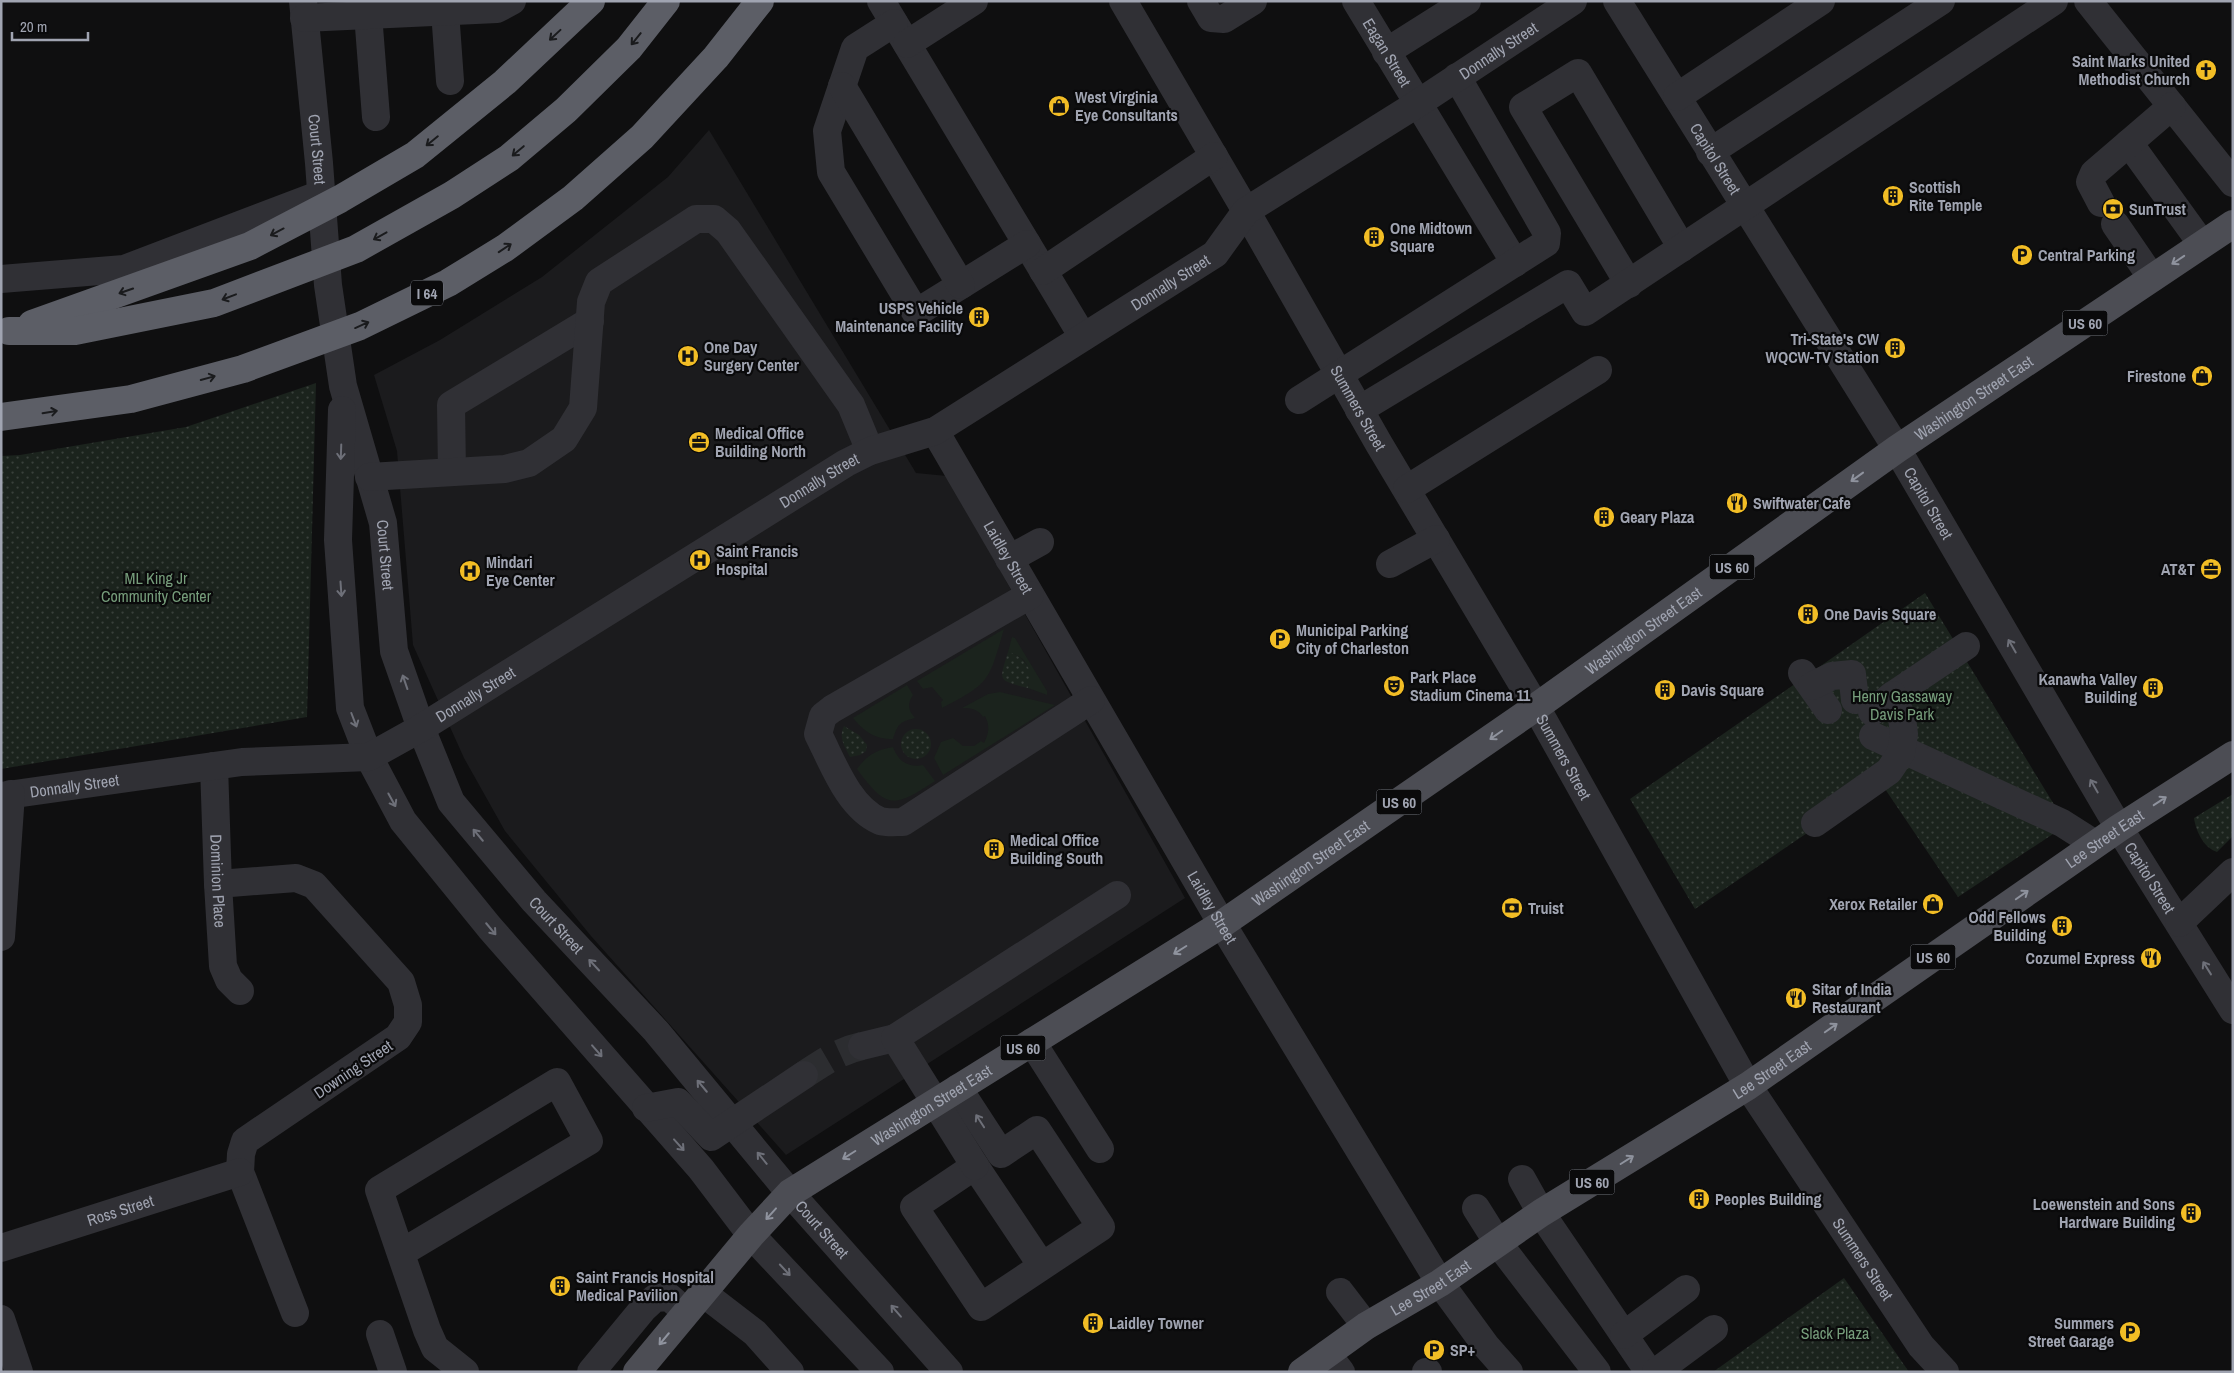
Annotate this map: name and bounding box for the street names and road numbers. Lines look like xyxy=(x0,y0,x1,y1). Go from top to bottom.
street label: Eagan Street xyxy=(1358,14,1417,91)
street label: Donnally Street xyxy=(1455,16,1542,84)
street label: Court Street xyxy=(303,113,332,186)
street label: Capitol Street xyxy=(1685,119,1746,199)
street label: Donnally Street xyxy=(1126,249,1214,316)
road number: I 64 xyxy=(411,280,443,306)
road number: US 60 xyxy=(2062,310,2108,336)
street label: Washington Street East xyxy=(1910,350,2037,445)
street label: Summers Street xyxy=(1325,361,1392,455)
street label: Donnally Street xyxy=(775,447,863,513)
street label: Capitol Street xyxy=(1899,463,1959,544)
street label: Laidley Street xyxy=(979,517,1039,598)
street label: Court Street xyxy=(372,519,400,591)
road number: US 60 xyxy=(1710,554,1754,580)
street label: Washington Street East xyxy=(1581,581,1706,679)
street label: Donnally Street xyxy=(431,661,519,727)
street label: Summers Street xyxy=(1531,710,1597,804)
street label: Donnally Street xyxy=(28,768,121,803)
road number: US 60 xyxy=(1376,790,1422,814)
street label: Lee Street East xyxy=(2061,804,2148,873)
street label: Washington Street East xyxy=(1247,814,1374,911)
street label: Dominion Place xyxy=(205,834,232,928)
street label: Capitol Street xyxy=(2119,838,2181,918)
street label: Laidley Street xyxy=(1182,867,1243,948)
street label: Court Street xyxy=(524,892,589,959)
road number: US 60 xyxy=(1910,944,1956,970)
street label: Downing Street xyxy=(309,1034,397,1103)
street label: Lee Street East xyxy=(1728,1034,1815,1104)
road number: US 60 xyxy=(1000,1036,1046,1060)
street label: Washington Street East xyxy=(867,1059,996,1151)
road number: US 60 xyxy=(1570,1170,1614,1194)
street label: Ross Street xyxy=(84,1189,156,1231)
street label: Court Street xyxy=(790,1195,854,1263)
street label: Summers Street xyxy=(1828,1213,1899,1305)
street label: Lee Street East xyxy=(1386,1254,1475,1320)

